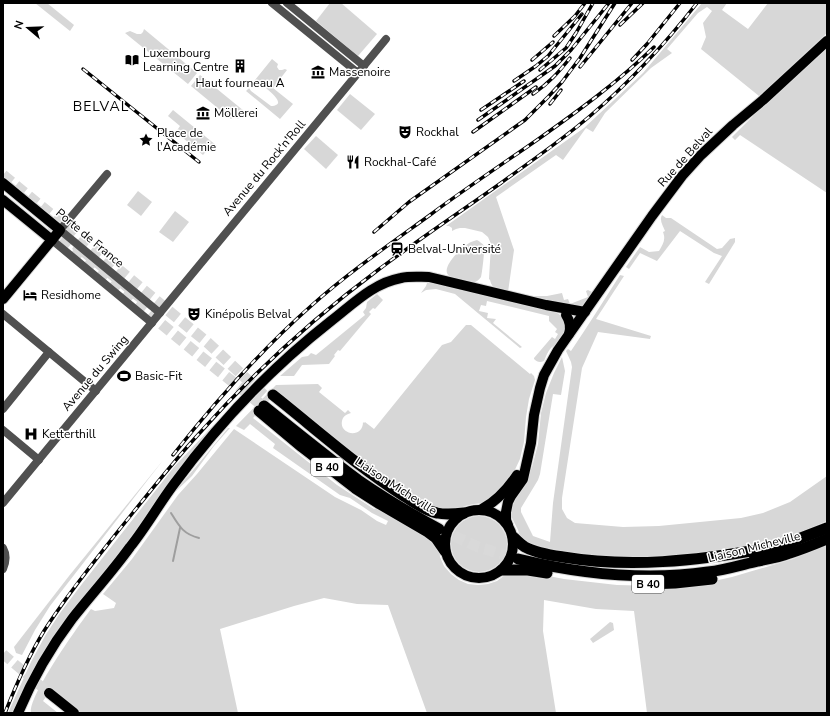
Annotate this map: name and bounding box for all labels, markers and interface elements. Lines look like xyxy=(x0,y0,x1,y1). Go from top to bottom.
north arrow xyxy=(8,8,48,48)
text: N xyxy=(11,19,27,31)
place label: Luxembourg Learning Centre xyxy=(143,45,229,75)
library icon: Luxembourg Learning Centre xyxy=(124,52,140,68)
building icon: Haut fourneau A xyxy=(232,58,248,74)
museum icon: Massenoire xyxy=(310,64,326,80)
place label: Massenoire xyxy=(329,64,390,80)
place label: Haut fourneau A xyxy=(195,75,285,91)
district label: BELVAL xyxy=(73,97,129,116)
museum icon: Möllerei xyxy=(195,105,211,121)
place label: Möllerei xyxy=(214,105,258,121)
street label: Avenue du Rock'n'Roll xyxy=(219,116,309,219)
theatre icon: Rockhal xyxy=(397,124,413,140)
place label: Rockhal xyxy=(416,124,459,140)
street label: Rue de Belval xyxy=(654,124,716,190)
place label: Place de l'Académie xyxy=(157,125,216,155)
place icon: Place de l'Académie xyxy=(138,132,154,148)
restaurant icon: Rockhal-Café xyxy=(345,154,361,170)
place label: Rockhal-Café xyxy=(364,154,436,170)
street label: Porte de France xyxy=(53,205,127,271)
station icon: Belval-Université xyxy=(389,241,405,257)
place label: Belval-Université xyxy=(408,241,501,257)
hotel icon: Residhome xyxy=(22,287,38,303)
place label: Residhome xyxy=(41,287,101,303)
theatre icon: Kinépolis Belval xyxy=(186,306,202,322)
place label: Kinépolis Belval xyxy=(205,306,292,322)
street label: Avenue du Swing xyxy=(58,332,132,414)
sports icon: Basic-Fit xyxy=(116,368,132,384)
place label: Basic-Fit xyxy=(135,368,183,384)
hospital icon: Ketterthill xyxy=(23,426,39,442)
place label: Ketterthill xyxy=(42,426,96,442)
street label: Liaison Micheville xyxy=(352,453,440,519)
road number: B 40 xyxy=(311,458,343,476)
street label: Liaison Micheville xyxy=(706,528,802,566)
road number: B 40 xyxy=(632,575,664,593)

